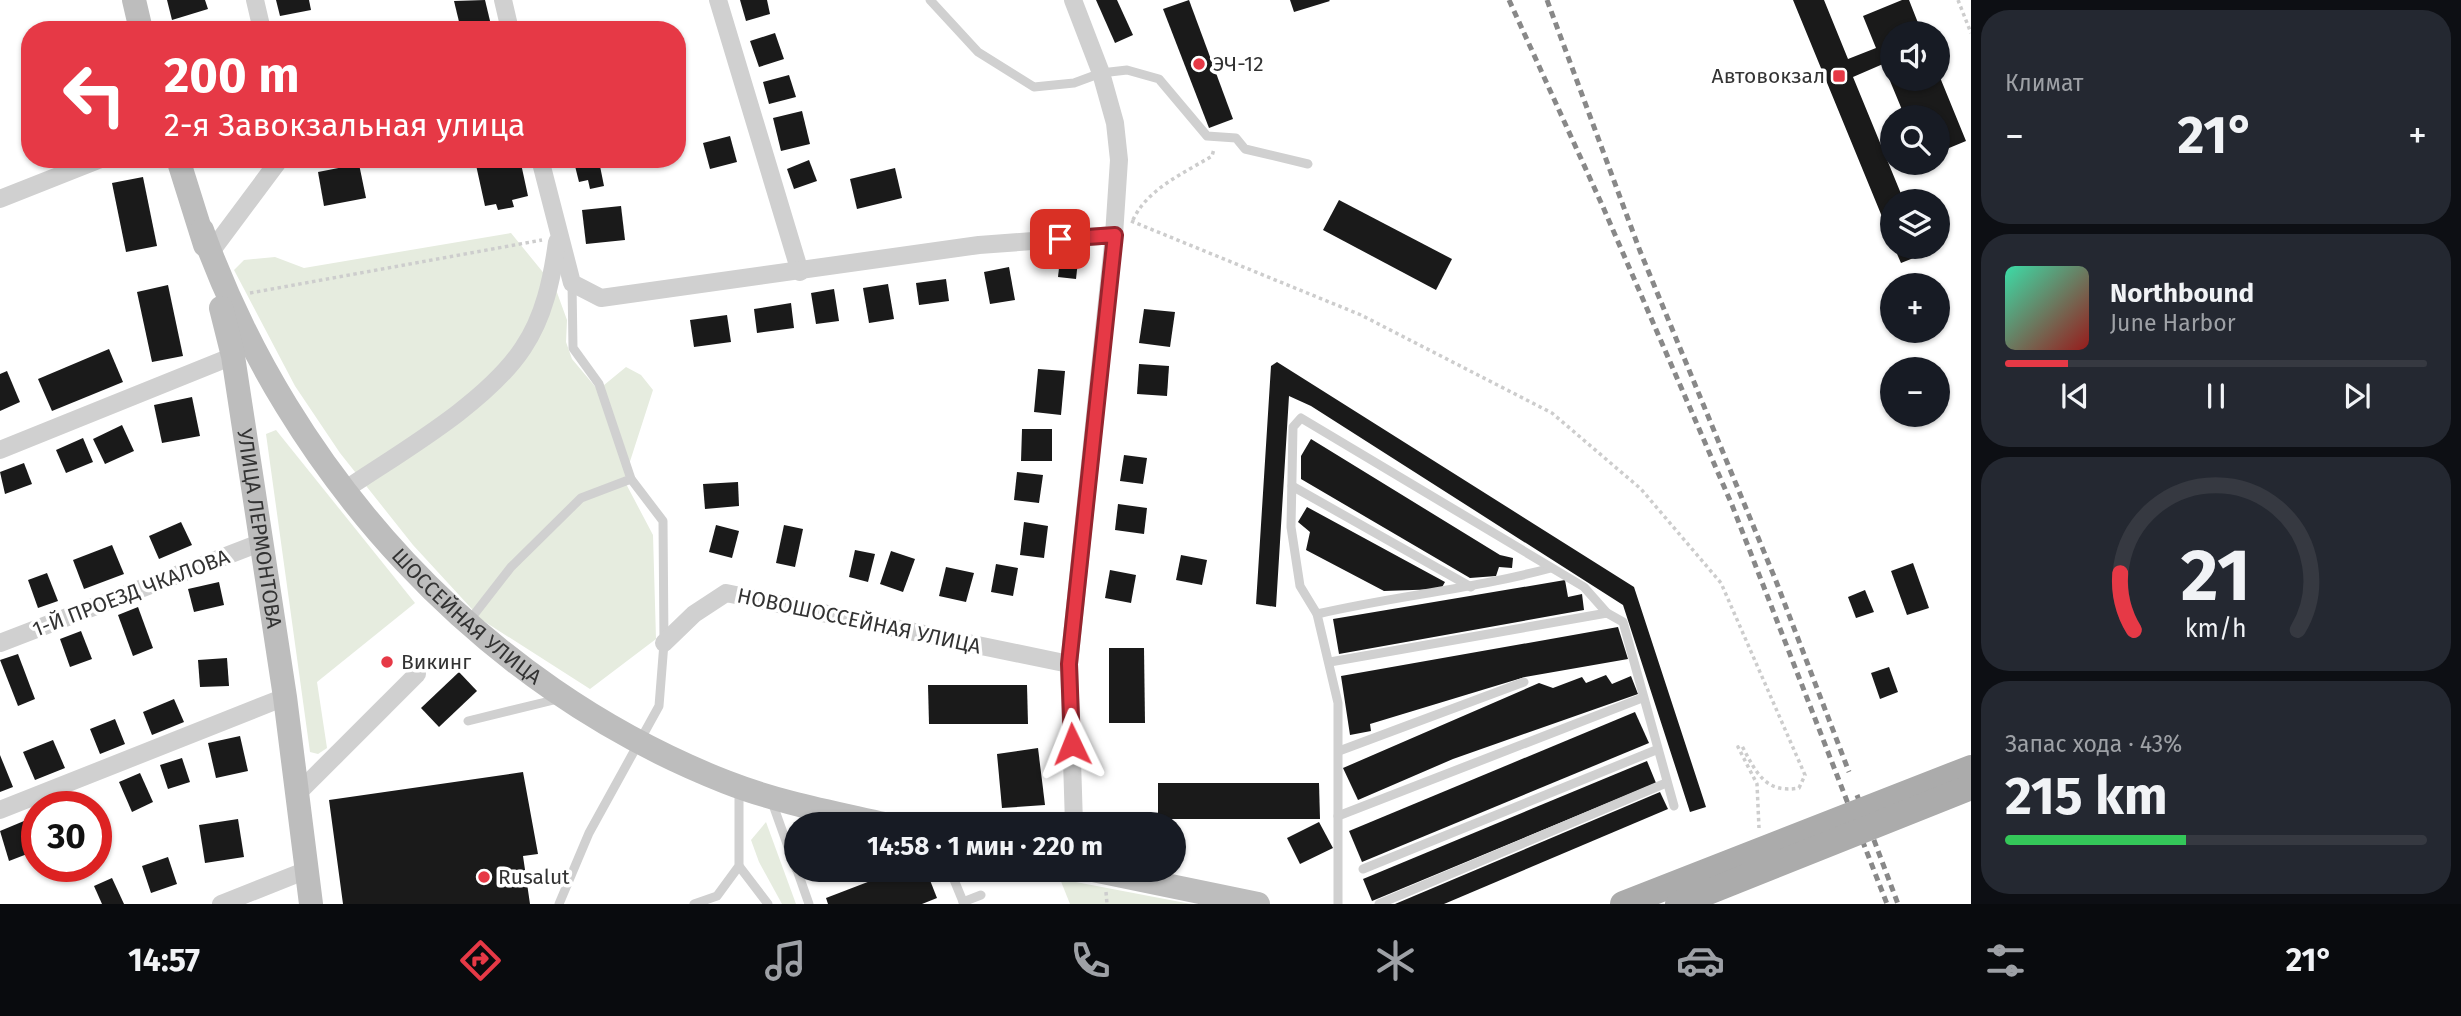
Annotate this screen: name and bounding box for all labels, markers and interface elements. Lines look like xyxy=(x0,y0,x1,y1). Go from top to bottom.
map controls xyxy=(1880,21,1950,427)
button: sound xyxy=(1880,21,1950,91)
text: 200 m xyxy=(164,46,300,105)
icon: left xyxy=(49,49,140,140)
place label: ЭЧ-12 xyxy=(1213,51,1264,77)
marker: ЭЧ-12 xyxy=(1191,56,1207,72)
place label: Автовокзал xyxy=(1712,63,1825,89)
marker: Автовокзал xyxy=(1831,68,1847,84)
text: Климат xyxy=(2005,69,2083,97)
text: 21° xyxy=(2178,104,2255,167)
button: search xyxy=(1880,105,1950,175)
text: 2-я Завокзальная улица xyxy=(164,106,525,144)
text: − xyxy=(2005,113,2024,159)
text: + xyxy=(2408,113,2427,159)
button: layers xyxy=(1880,189,1950,259)
pin xyxy=(1030,209,1090,269)
icon: arrive xyxy=(1041,220,1079,258)
button: + xyxy=(1880,273,1950,343)
text: Northbound xyxy=(2110,278,2254,309)
text: June Harbor xyxy=(2110,309,2236,337)
button: − xyxy=(1880,357,1950,427)
icon: previous xyxy=(2056,377,2094,415)
icon: pause xyxy=(2197,377,2235,415)
icon: next xyxy=(2338,377,2376,415)
street label: УЛИЦА ЛЕРМОНТОВА xyxy=(231,427,287,630)
text: 21 xyxy=(2181,532,2251,619)
street label: 1-Й ПРОЕЗД ЧКАЛОВА xyxy=(29,543,233,643)
street label: ШОССЕЙНАЯ УЛИЦА xyxy=(386,543,547,690)
street label: НОВОШОССЕЙНАЯ УЛИЦА xyxy=(735,582,983,660)
text: km/h xyxy=(2185,614,2247,644)
place label: Викинг xyxy=(401,649,471,675)
marker: Викинг xyxy=(379,654,395,670)
position arrow xyxy=(1035,707,1109,781)
text: Запас хода · 43% xyxy=(2005,730,2182,758)
text: 215 km xyxy=(2005,765,2168,828)
speed limit sign: 30 xyxy=(21,791,112,882)
text: 14:58 · 1 мин · 220 m xyxy=(867,831,1103,862)
place label: Rusalut xyxy=(498,864,570,890)
marker: Rusalut xyxy=(476,869,492,885)
icon: directions xyxy=(456,936,505,985)
icon: music xyxy=(761,936,810,985)
icon: phone xyxy=(1066,936,1115,985)
icon: climate xyxy=(1371,936,1420,985)
icon: car xyxy=(1676,936,1725,985)
icon: filters xyxy=(1981,936,2030,985)
text: 14:57 xyxy=(128,941,200,979)
text: 21° xyxy=(2286,941,2333,979)

